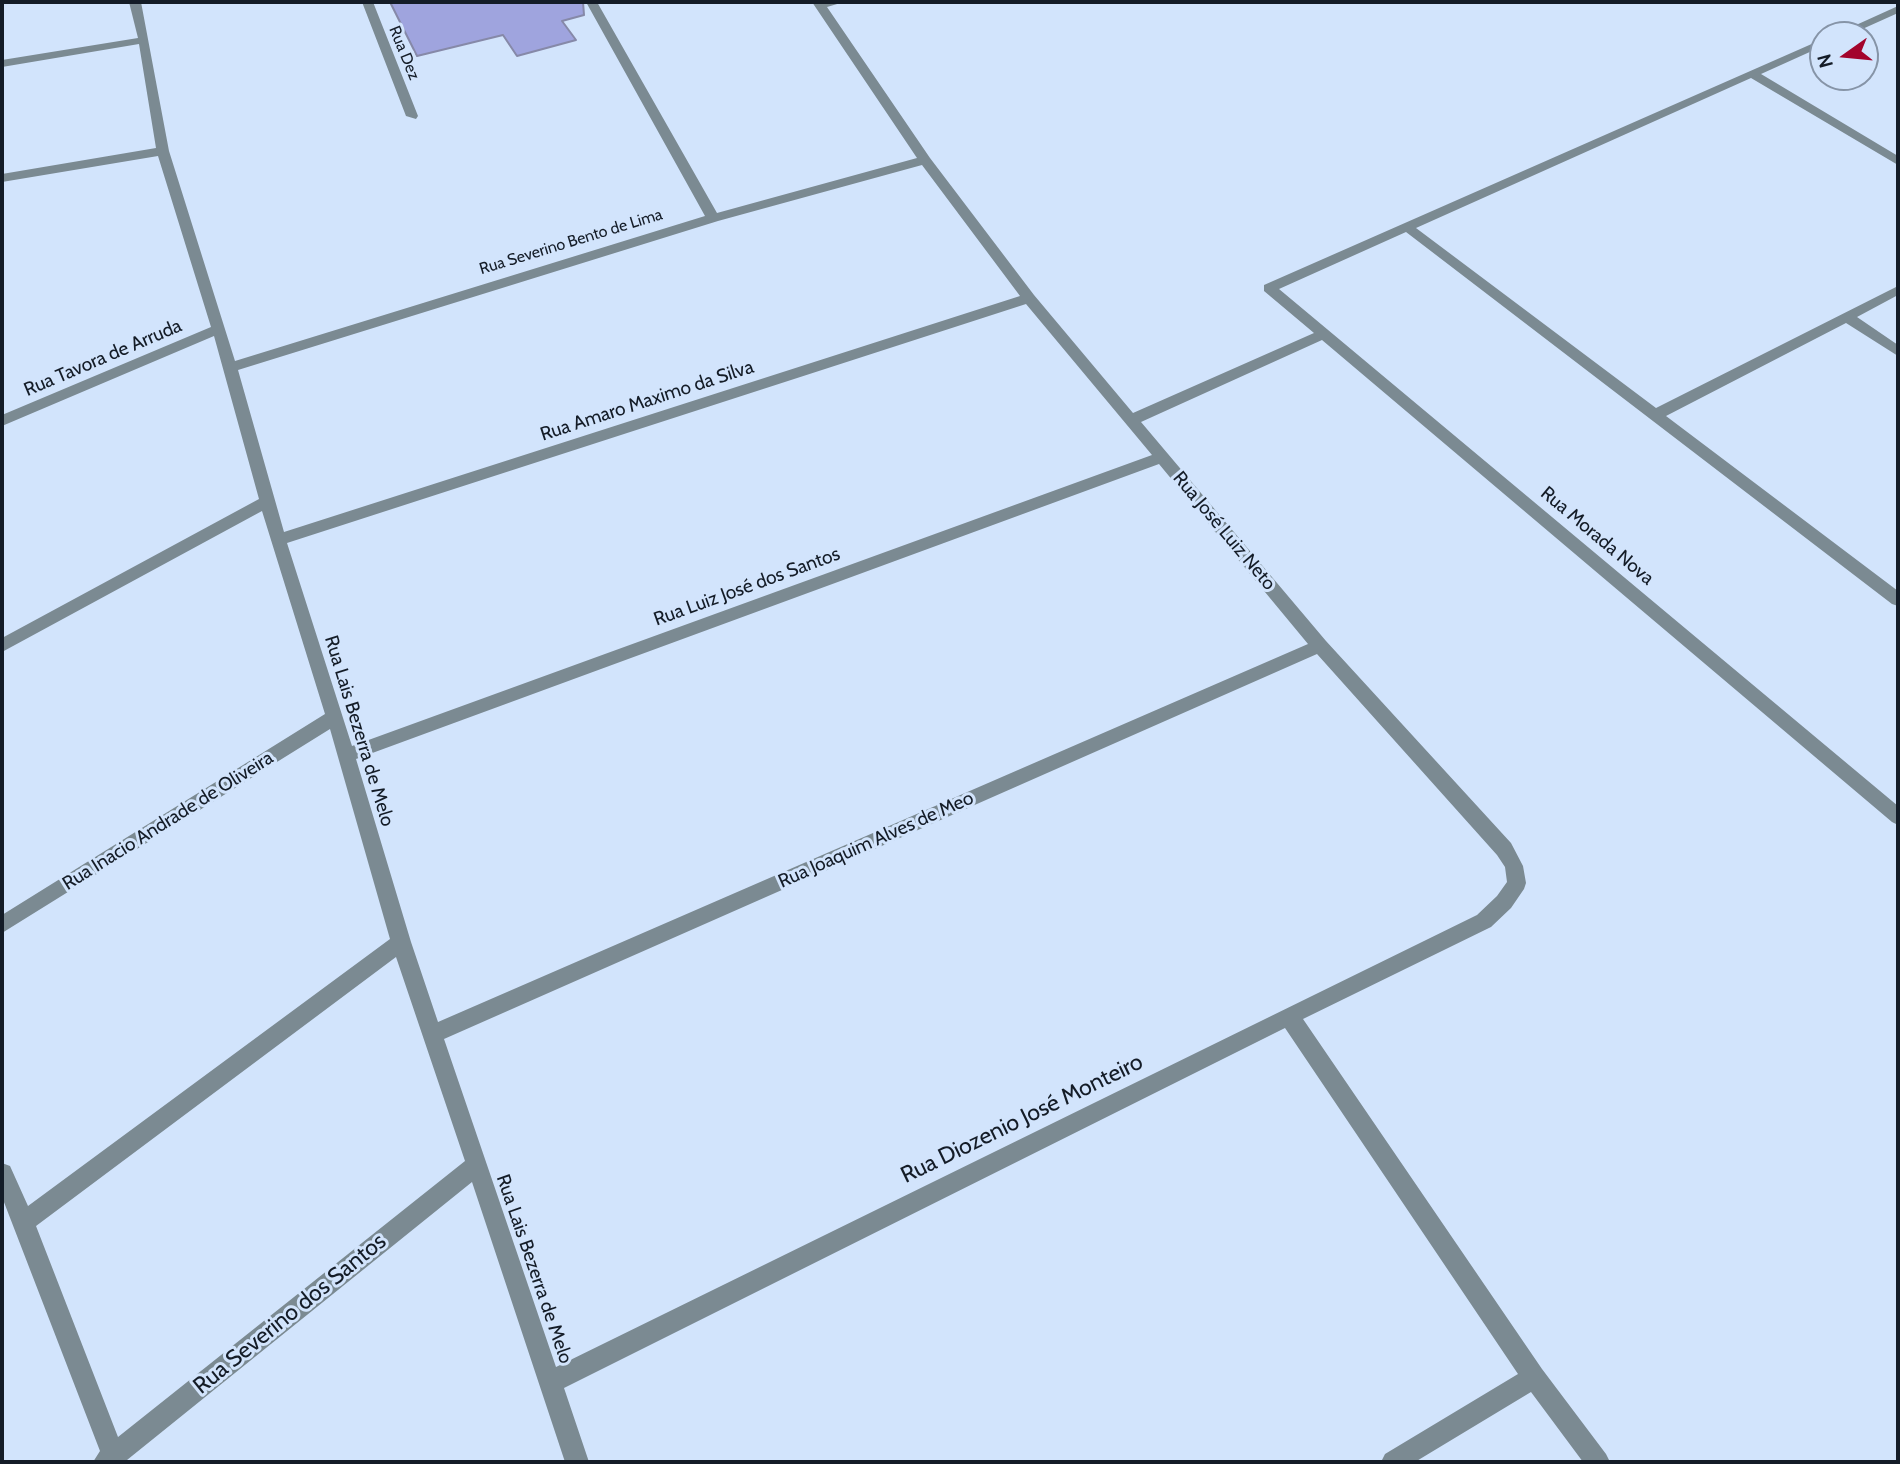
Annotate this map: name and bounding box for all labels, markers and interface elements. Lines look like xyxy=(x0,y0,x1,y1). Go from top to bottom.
north arrow xyxy=(1809,21,1879,91)
street label: Rua Dez xyxy=(385,23,423,83)
text: N xyxy=(1812,52,1838,71)
street label: Rua Severino Bento de Lima xyxy=(477,205,665,279)
street label: Rua Tavora de Arruda xyxy=(21,314,185,402)
street label: Rua Amaro Maximo da Silva xyxy=(537,356,757,446)
street label: Rua José Luiz Neto xyxy=(1168,467,1280,595)
street label: Rua Morada Nova xyxy=(1536,482,1658,590)
street label: Rua Luiz José dos Santos xyxy=(651,543,843,631)
street label: Rua Lais Bezerra de Melo xyxy=(319,633,399,829)
street label: Rua Inacio Andrade de Oliveira xyxy=(58,747,278,895)
street label: Rua Joaquim Alves de Meo xyxy=(775,787,977,893)
street label: Rua Diozenio José Monteiro xyxy=(896,1048,1148,1190)
street label: Rua Lais Bezerra de Melo xyxy=(491,1171,577,1367)
street label: Rua Severino dos Santos xyxy=(188,1228,392,1400)

